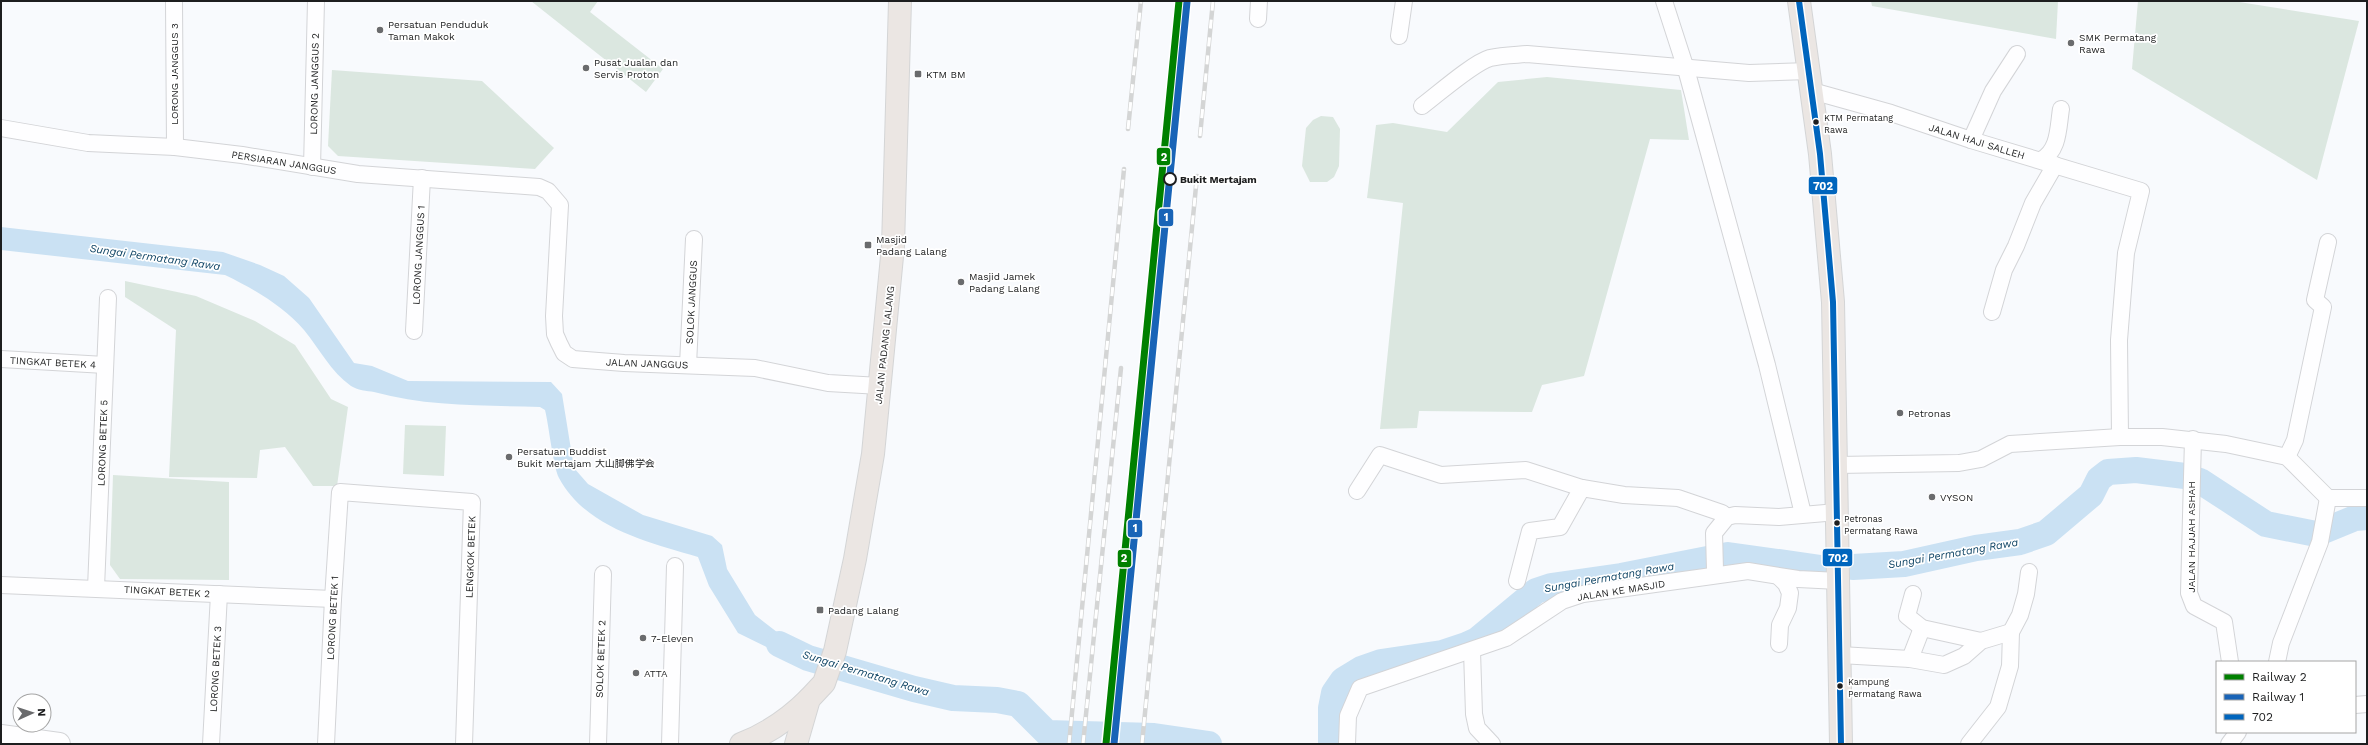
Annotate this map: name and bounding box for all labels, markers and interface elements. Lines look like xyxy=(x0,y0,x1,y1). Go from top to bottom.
place label: Persatuan Penduduk Taman Makok xyxy=(388,19,489,42)
street label: LORONG JANGGUS 3 xyxy=(169,23,180,125)
marker: Persatuan Penduduk Taman Makok xyxy=(375,25,385,35)
place label: SMK Permatang Rawa xyxy=(2079,32,2157,55)
street label: LORONG JANGGUS 2 xyxy=(308,33,321,135)
marker: SMK Permatang Rawa xyxy=(2066,38,2076,48)
place label: Pusat Jualan dan Servis Proton xyxy=(594,57,678,80)
marker: Pusat Jualan dan Servis Proton xyxy=(581,63,591,73)
marker: KTM BM xyxy=(913,69,923,79)
place label: KTM BM xyxy=(926,69,966,80)
place label: KTM Permatang Rawa xyxy=(1824,113,1893,135)
marker: KTM Permatang Rawa xyxy=(1811,117,1821,127)
street label: JALAN HAJI SALLEH xyxy=(1927,122,2026,161)
line badge: 2 xyxy=(1156,147,1171,166)
street label: PERSIARAN JANGGUS xyxy=(231,149,337,176)
text: 2 xyxy=(1161,151,1168,164)
marker: Bukit Mertajam xyxy=(1163,172,1177,186)
place label: Bukit Mertajam xyxy=(1180,174,1257,185)
line badge: 702 xyxy=(1808,176,1838,195)
text: 702 xyxy=(1813,180,1833,193)
street label: LORONG JANGGUS 1 xyxy=(410,205,427,305)
line badge: 1 xyxy=(1158,208,1174,227)
text: 1 xyxy=(1164,211,1168,224)
place label: Masjid Padang Lalang xyxy=(876,234,947,257)
marker: Masjid Padang Lalang xyxy=(863,240,873,250)
water label: Sungai Permatang Rawa xyxy=(89,242,221,273)
street label: SOLOK JANGGUS xyxy=(684,260,699,344)
place label: Masjid Jamek Padang Lalang xyxy=(969,271,1040,294)
marker: Masjid Jamek Padang Lalang xyxy=(956,277,966,287)
street label: JALAN PADANG LALANG xyxy=(873,285,896,405)
street label: TINGKAT BETEK 4 xyxy=(10,355,96,370)
street label: JALAN JANGGUS xyxy=(606,357,688,370)
street label: LORONG BETEK 5 xyxy=(95,400,110,486)
marker: Petronas xyxy=(1895,408,1905,418)
place label: Petronas xyxy=(1908,408,1951,419)
place label: Persatuan Buddist Bukit Mertajam 大山脚佛学会 xyxy=(517,446,655,469)
marker: Persatuan Buddist Bukit Mertajam 大山脚佛学会 xyxy=(504,452,514,462)
street label: JALAN HAJJAH ASHAH xyxy=(2186,481,2197,593)
marker: VYSON xyxy=(1927,492,1937,502)
place label: VYSON xyxy=(1940,492,1973,503)
place label: Petronas Permatang Rawa xyxy=(1844,514,1918,536)
street label: LENGKOK BETEK xyxy=(464,515,477,598)
marker: Petronas Permatang Rawa xyxy=(1832,518,1842,528)
line badge: 1 xyxy=(1127,519,1143,538)
text: 1 xyxy=(1133,522,1137,535)
water label: Sungai Permatang Rawa xyxy=(1887,536,2019,571)
line badge: 702 xyxy=(1822,548,1853,567)
line badge: 2 xyxy=(1117,549,1132,568)
text: 2 xyxy=(1121,552,1128,565)
text: 702 xyxy=(1828,552,1848,565)
water label: Sungai Permatang Rawa xyxy=(1543,560,1675,595)
street label: LORONG BETEK 1 xyxy=(325,576,340,660)
street label: JALAN KE MASJID xyxy=(1576,578,1666,603)
street label: TINGKAT BETEK 2 xyxy=(124,584,210,599)
marker: Padang Lalang xyxy=(815,605,825,615)
place label: Padang Lalang xyxy=(828,605,899,616)
street label: SOLOK BETEK 2 xyxy=(594,620,607,698)
street label: LORONG BETEK 3 xyxy=(208,625,223,712)
marker: 7-Eleven xyxy=(638,633,648,643)
place label: 7-Eleven xyxy=(651,633,693,644)
water label: Sungai Permatang Rawa xyxy=(801,648,931,699)
legend xyxy=(2216,661,2356,733)
marker: ATTA xyxy=(631,668,641,678)
place label: ATTA xyxy=(644,668,668,679)
text: Railway 2 xyxy=(2252,670,2307,684)
place label: Kampung Permatang Rawa xyxy=(1848,677,1922,699)
marker: Kampung Permatang Rawa xyxy=(1835,681,1845,691)
text: Railway 1 xyxy=(2252,690,2304,704)
north arrow xyxy=(12,693,52,733)
text: N xyxy=(35,708,48,717)
text: 702 xyxy=(2252,710,2273,724)

